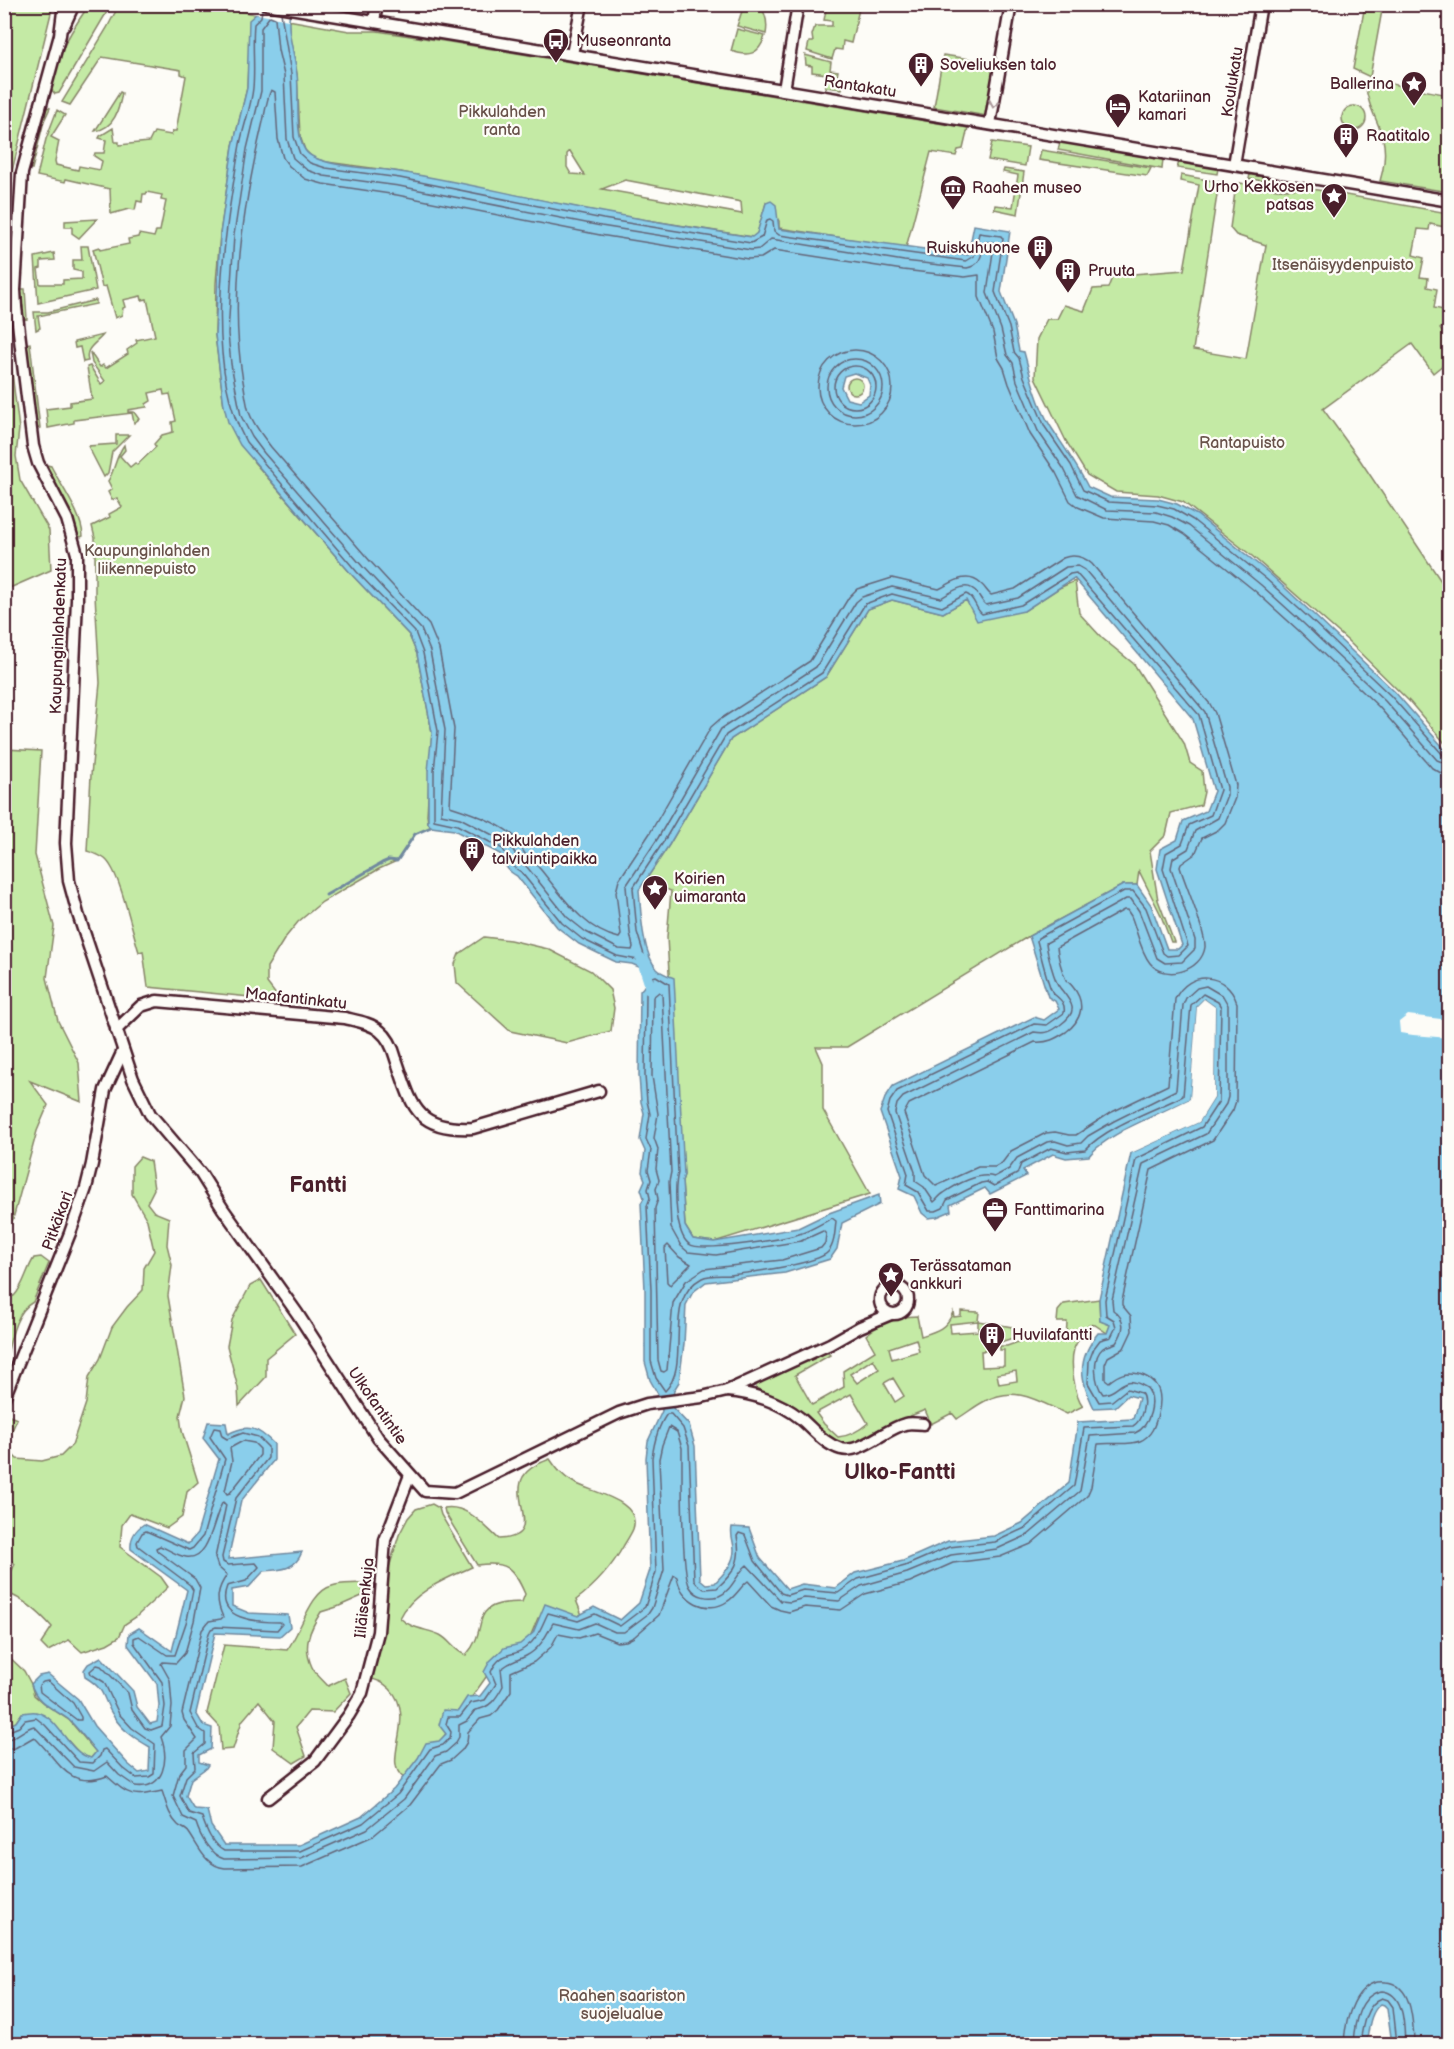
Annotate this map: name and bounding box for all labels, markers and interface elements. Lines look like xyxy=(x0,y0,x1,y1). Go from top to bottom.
bus stop icon: Museonranta xyxy=(541,26,571,64)
place label: Museonranta xyxy=(576,32,671,51)
street label: Koulukatu xyxy=(1218,46,1248,118)
building icon: Soveliuksen talo xyxy=(906,50,936,88)
place label: Soveliuksen talo xyxy=(940,56,1057,75)
place icon: Ballerina xyxy=(1399,69,1429,107)
street label: Rantakatu xyxy=(822,72,898,102)
place label: Ballerina xyxy=(1330,75,1394,94)
place label: Katariinan kamari xyxy=(1138,88,1211,125)
hotel icon: Katariinan kamari xyxy=(1103,91,1133,129)
one-way arrow xyxy=(988,98,1001,108)
park label: Pikkulahden ranta xyxy=(458,103,546,140)
building icon: Raatitalo xyxy=(1331,121,1361,159)
place label: Raatitalo xyxy=(1366,127,1430,146)
museum icon: Raahen museo xyxy=(938,173,968,211)
place label: Urho Kekkosen patsas xyxy=(1204,178,1314,215)
place label: Raahen museo xyxy=(972,179,1082,198)
place icon: Urho Kekkosen patsas xyxy=(1319,181,1349,219)
building icon: Ruiskuhuone xyxy=(1025,233,1055,271)
place label: Ruiskuhuone xyxy=(926,239,1021,258)
building icon: Pruuta xyxy=(1053,256,1083,294)
park label: Itsenäisyydenpuisto xyxy=(1272,256,1414,275)
place label: Pruuta xyxy=(1088,262,1135,281)
park label: Rantapuisto xyxy=(1199,434,1285,453)
park label: Kaupunginlahden liikennepuisto xyxy=(84,542,210,579)
street label: Kaupunginlahdenkatu xyxy=(47,557,71,715)
place label: Pikkulahden talviuintipaikka xyxy=(492,832,597,869)
building icon: Pikkulahden talviuintipaikka xyxy=(457,835,487,873)
place label: Koirien uimaranta xyxy=(674,870,746,907)
place icon: Koirien uimaranta xyxy=(640,873,670,911)
street label: Maafantinkatu xyxy=(244,984,348,1014)
district label: Fantti xyxy=(289,1172,347,1199)
street label: Pitkäkari xyxy=(39,1189,77,1253)
office icon: Fanttimarina xyxy=(980,1195,1010,1233)
place label: Fanttimarina xyxy=(1014,1201,1105,1220)
place label: Terässataman ankkuri xyxy=(910,1257,1012,1294)
place icon: Terässataman ankkuri xyxy=(876,1260,906,1298)
building icon: Huvilafantti xyxy=(977,1320,1007,1358)
place label: Huvilafantti xyxy=(1012,1326,1093,1345)
street label: Ulkofantintie xyxy=(343,1364,411,1449)
district label: Ulko-Fantti xyxy=(844,1459,956,1486)
street label: Iiläisenkuja xyxy=(351,1557,379,1639)
park label: Raahen saariston suojelualue xyxy=(558,1987,686,2024)

